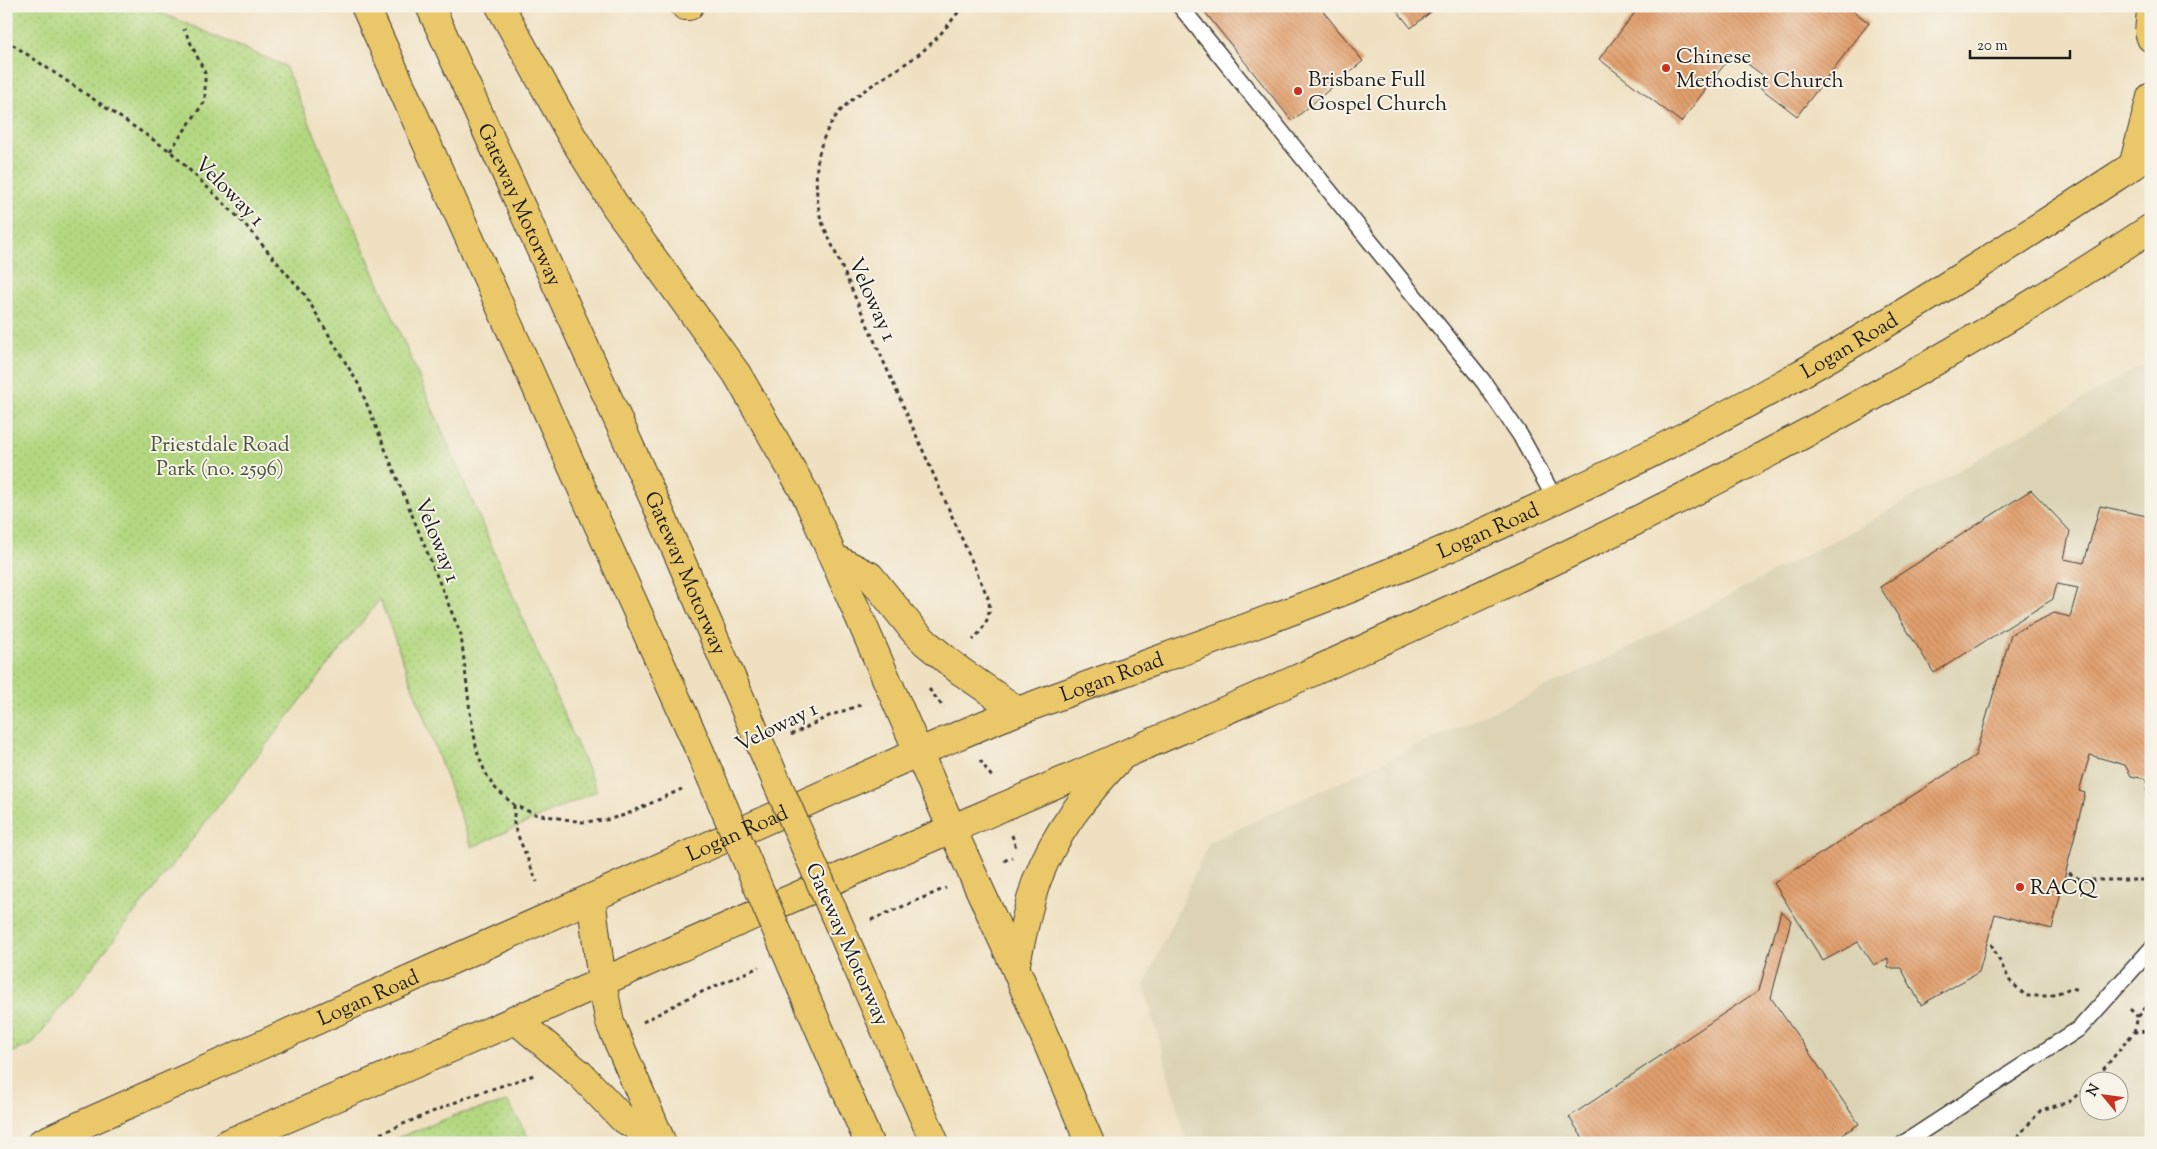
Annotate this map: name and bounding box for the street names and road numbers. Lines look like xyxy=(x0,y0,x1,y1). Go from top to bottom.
street label: Gateway Motorway xyxy=(468,119,569,292)
street label: Veloway 1 xyxy=(187,151,270,234)
street label: Veloway 1 xyxy=(840,253,903,346)
street label: Logan Road xyxy=(1796,306,1905,388)
street label: Gateway Motorway xyxy=(635,487,733,661)
street label: Veloway 1 xyxy=(406,494,467,587)
street label: Logan Road xyxy=(1433,496,1545,568)
street label: Logan Road xyxy=(1056,646,1168,711)
street label: Veloway 1 xyxy=(731,695,823,761)
street label: Logan Road xyxy=(682,799,794,871)
street label: Gateway Motorway xyxy=(797,858,896,1032)
street label: Logan Road xyxy=(313,963,425,1035)

